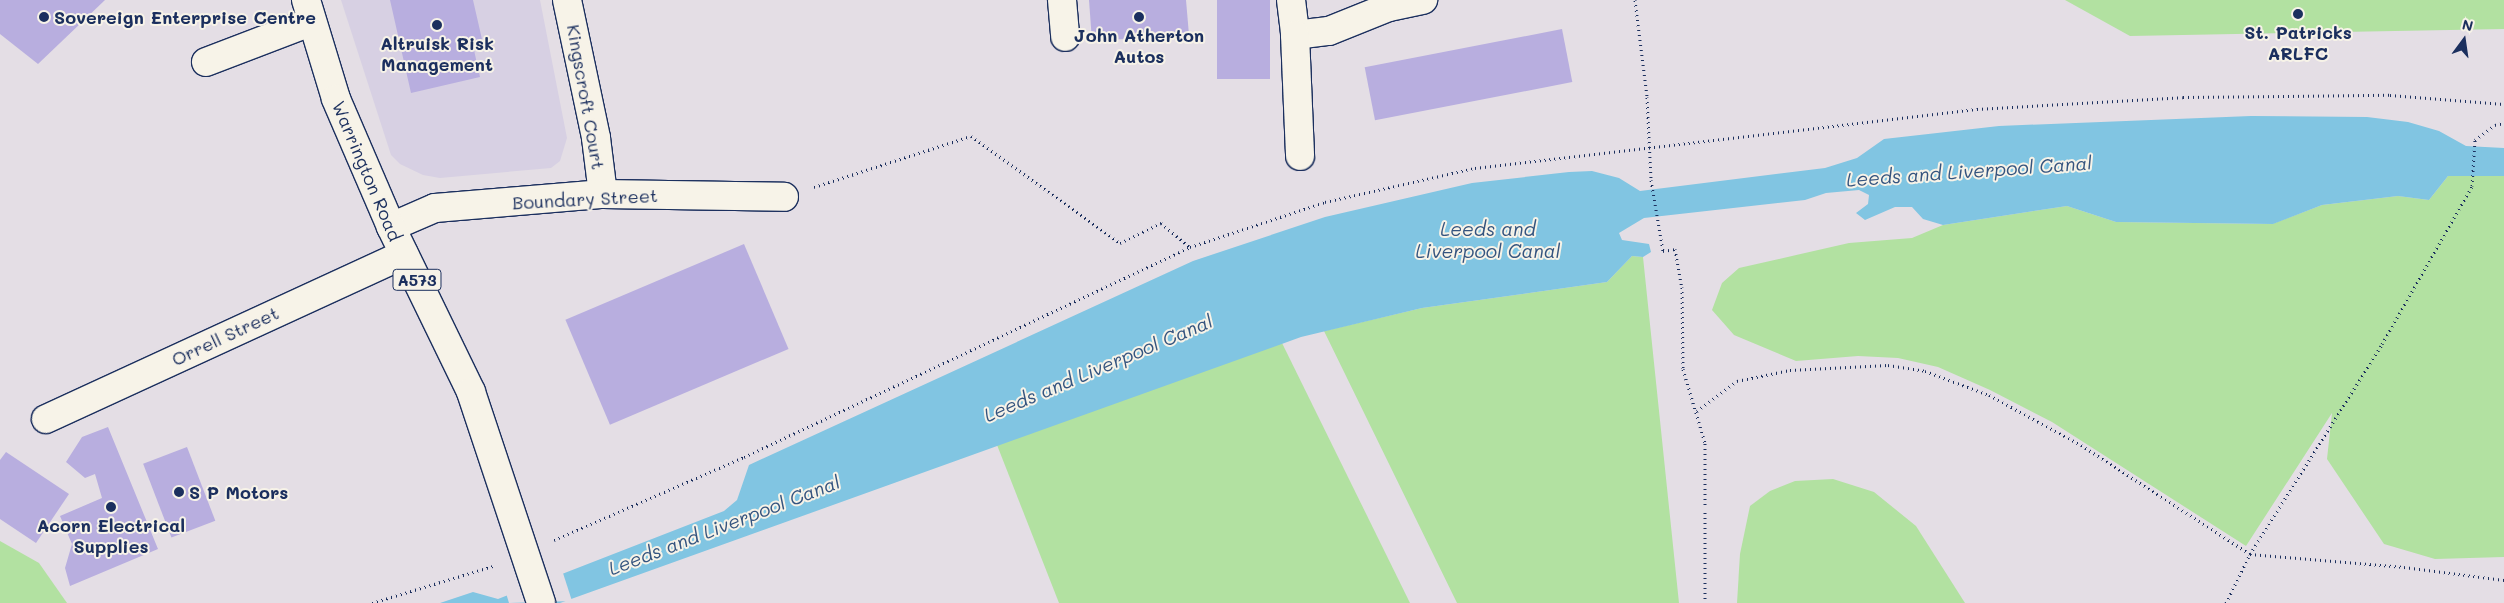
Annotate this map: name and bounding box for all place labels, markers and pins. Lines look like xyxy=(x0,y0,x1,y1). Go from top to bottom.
place label: Sovereign Enterprise Centre xyxy=(54,6,316,28)
marker: St. Patricks ARLFC xyxy=(2292,8,2304,20)
marker: Sovereign Enterprise Centre xyxy=(38,11,50,23)
marker: John Atherton Autos xyxy=(1133,11,1145,23)
marker: Altruisk Risk Management xyxy=(431,19,443,31)
place label: St. Patricks ARLFC xyxy=(2244,22,2352,64)
place label: John Atherton Autos xyxy=(1074,25,1204,68)
place label: Altruisk Risk Management xyxy=(380,33,494,76)
place label: S P Motors xyxy=(189,481,288,503)
marker: S P Motors xyxy=(173,486,185,498)
marker: Acorn Electrical Supplies xyxy=(105,501,117,513)
place label: Acorn Electrical Supplies xyxy=(37,515,185,558)

